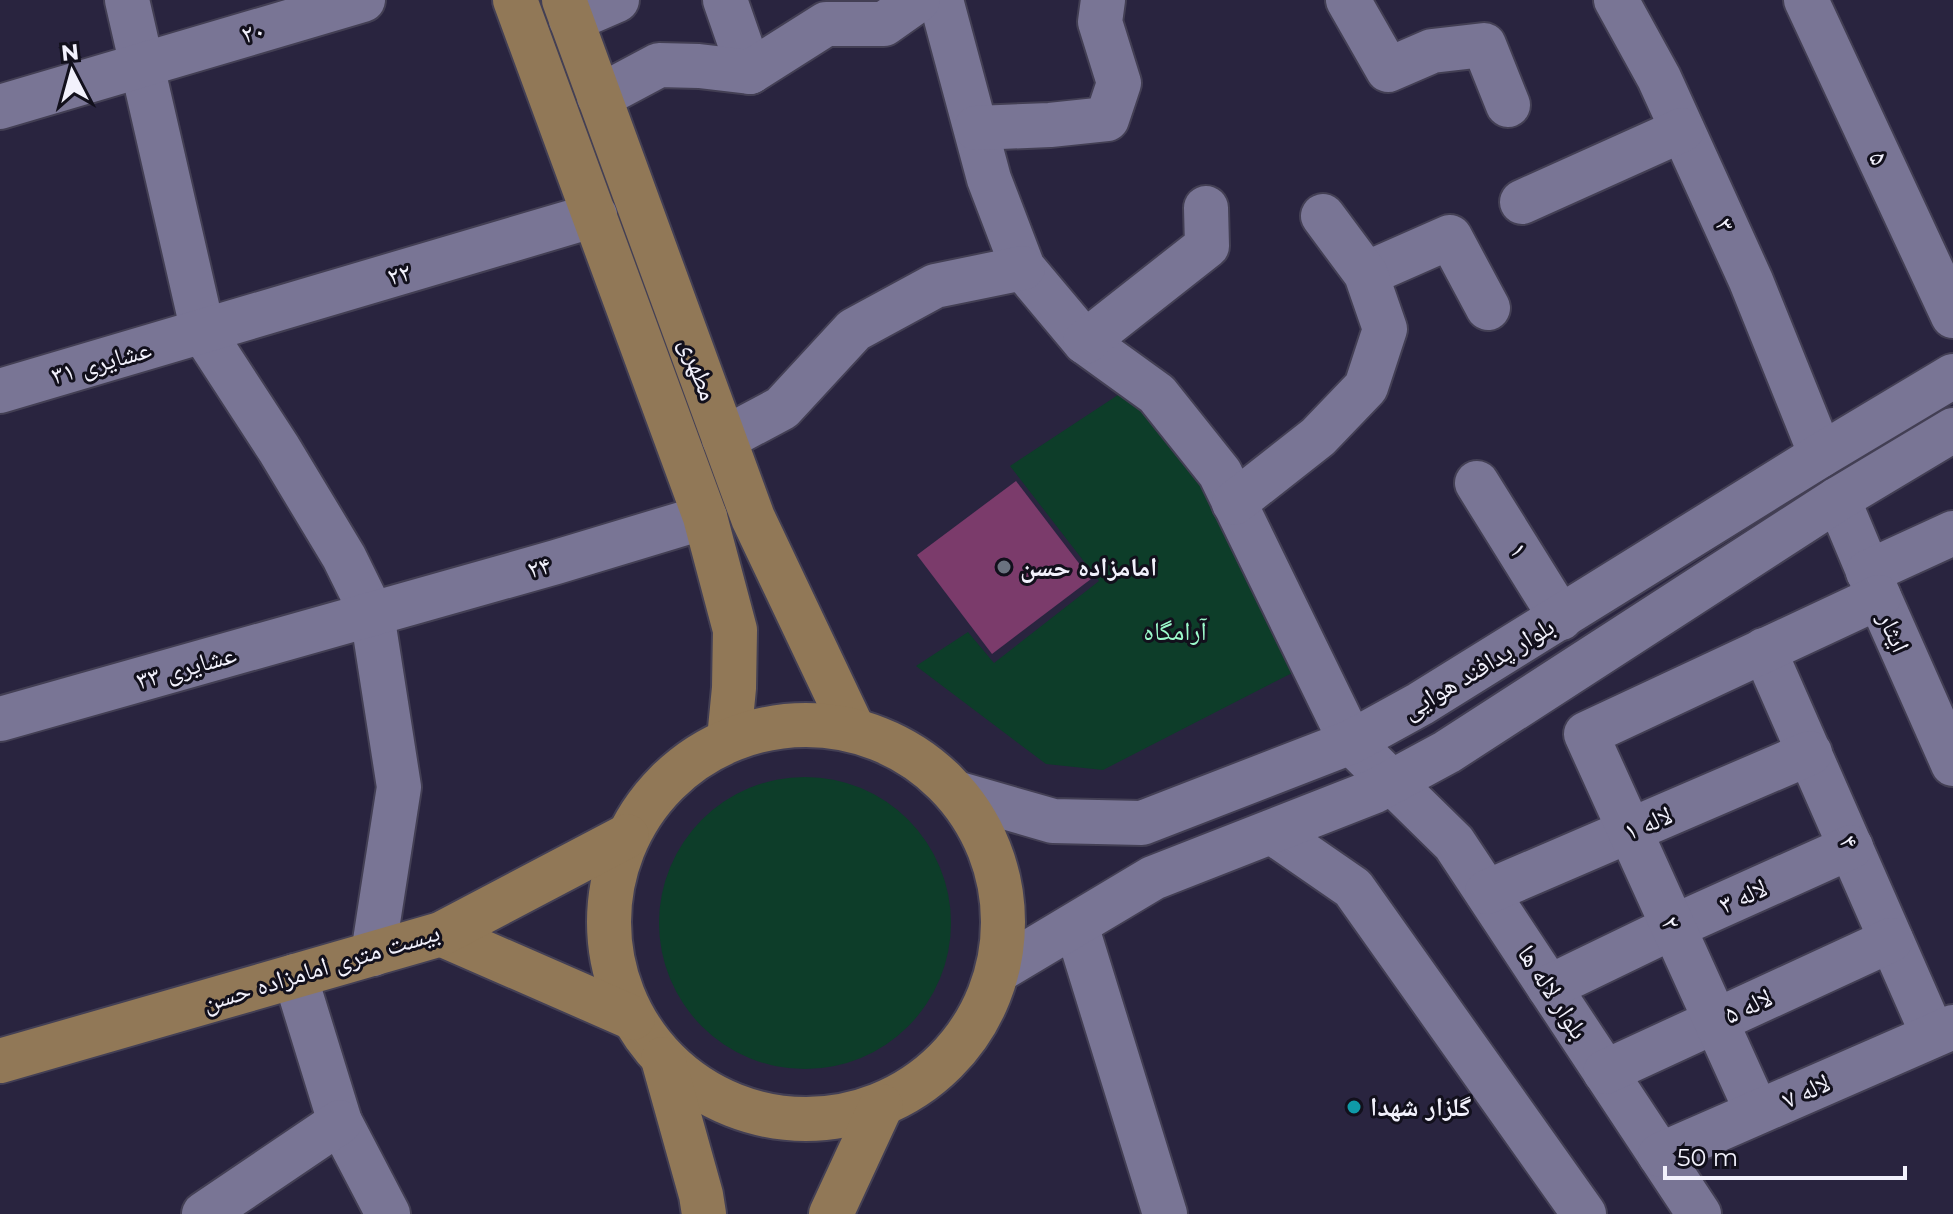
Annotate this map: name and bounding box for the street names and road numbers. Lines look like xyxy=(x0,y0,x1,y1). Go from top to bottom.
street label: ۲۰ xyxy=(237,13,269,51)
street label: ۵ xyxy=(1862,146,1896,170)
street label: ۳ xyxy=(1708,213,1742,237)
street label: ۲۲ xyxy=(383,255,415,293)
street label: عشایری ۳۱ xyxy=(47,332,155,392)
street label: مطهری xyxy=(673,333,725,405)
street label: ۱ xyxy=(1502,537,1536,563)
street label: ۲۴ xyxy=(523,548,555,586)
street label: ایثار xyxy=(1871,606,1917,657)
street label: بلوار پدافند هوایی xyxy=(1396,610,1560,726)
street label: عشایری ۳۳ xyxy=(132,637,240,697)
street label: لاله ۱ xyxy=(1619,799,1677,847)
street label: ۴ xyxy=(1832,830,1866,854)
street label: لاله ۳ xyxy=(1714,871,1772,921)
street label: ۲ xyxy=(1654,911,1688,935)
street label: بیست متری امامزاده حسن xyxy=(198,916,444,1018)
street label: بلوار لاله ها xyxy=(1511,939,1595,1045)
street label: لاله ۵ xyxy=(1719,981,1777,1031)
street label: لاله ۷ xyxy=(1777,1066,1835,1116)

